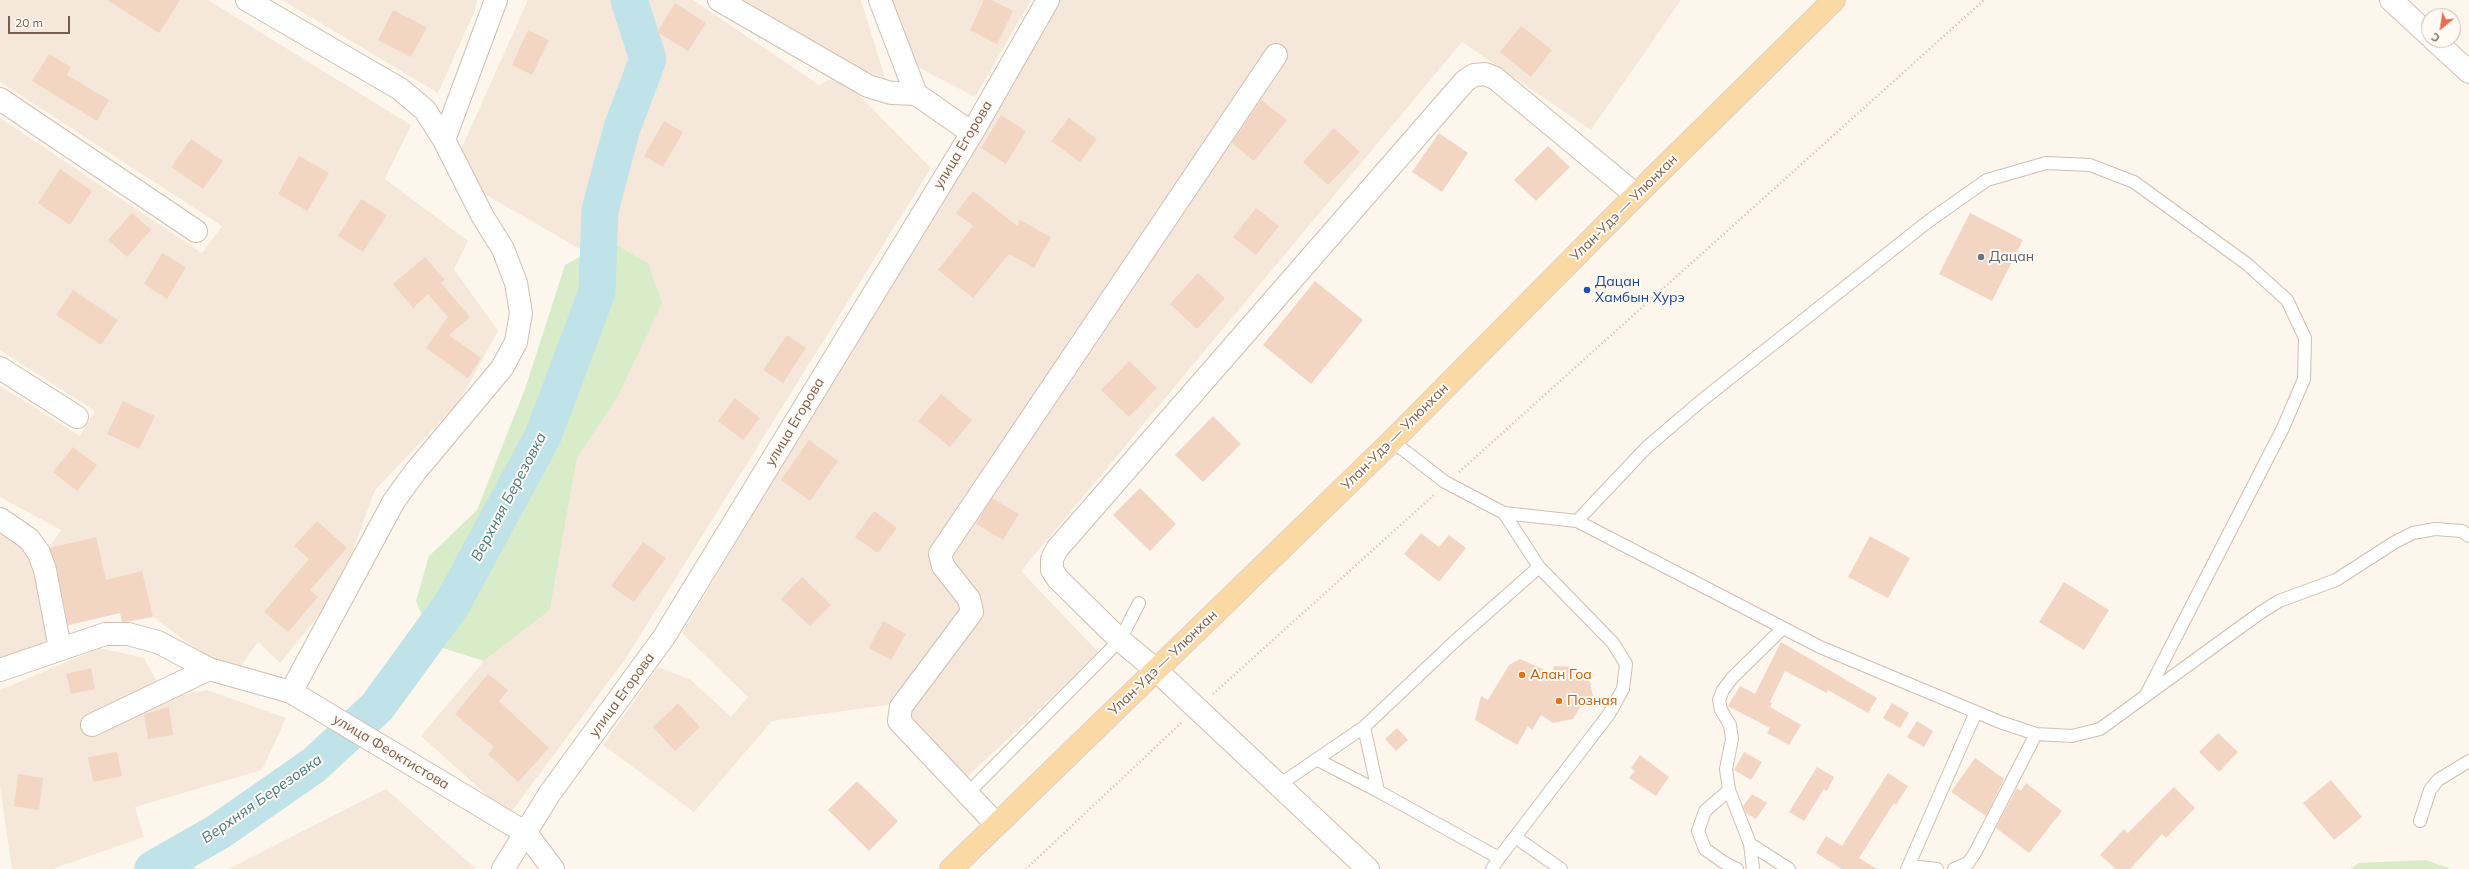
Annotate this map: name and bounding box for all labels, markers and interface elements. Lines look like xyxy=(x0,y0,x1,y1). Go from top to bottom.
scale bar xyxy=(10,8,72,34)
north arrow xyxy=(2421,8,2461,48)
text: 20 m xyxy=(15,15,43,30)
text: С xyxy=(2429,30,2442,45)
street label: улица Егорова xyxy=(930,98,996,192)
street label: Улан-Удэ — Улюнхан xyxy=(1567,151,1681,265)
place label: Дацан xyxy=(1989,249,2034,265)
marker: Дацан xyxy=(1976,252,1986,262)
place label: Дацан Хамбын Хурэ xyxy=(1595,274,1685,306)
marker: Дацан Хамбын Хурэ xyxy=(1582,285,1592,295)
street label: улица Егорова xyxy=(762,375,828,469)
street label: Улан-Удэ — Улюнхан xyxy=(1338,380,1452,494)
water label: Верхняя Березовка xyxy=(468,430,550,564)
street label: Улан-Удэ — Улюнхан xyxy=(1105,607,1221,719)
street label: улица Егорова xyxy=(586,650,658,740)
place label: Алан Гоа xyxy=(1530,667,1592,683)
marker: Алан Гоа xyxy=(1517,670,1527,680)
place label: Позная xyxy=(1567,693,1618,709)
marker: Позная xyxy=(1554,696,1564,706)
street label: улица Феоктистова xyxy=(330,711,452,793)
water label: Верхняя Березовка xyxy=(198,751,326,847)

